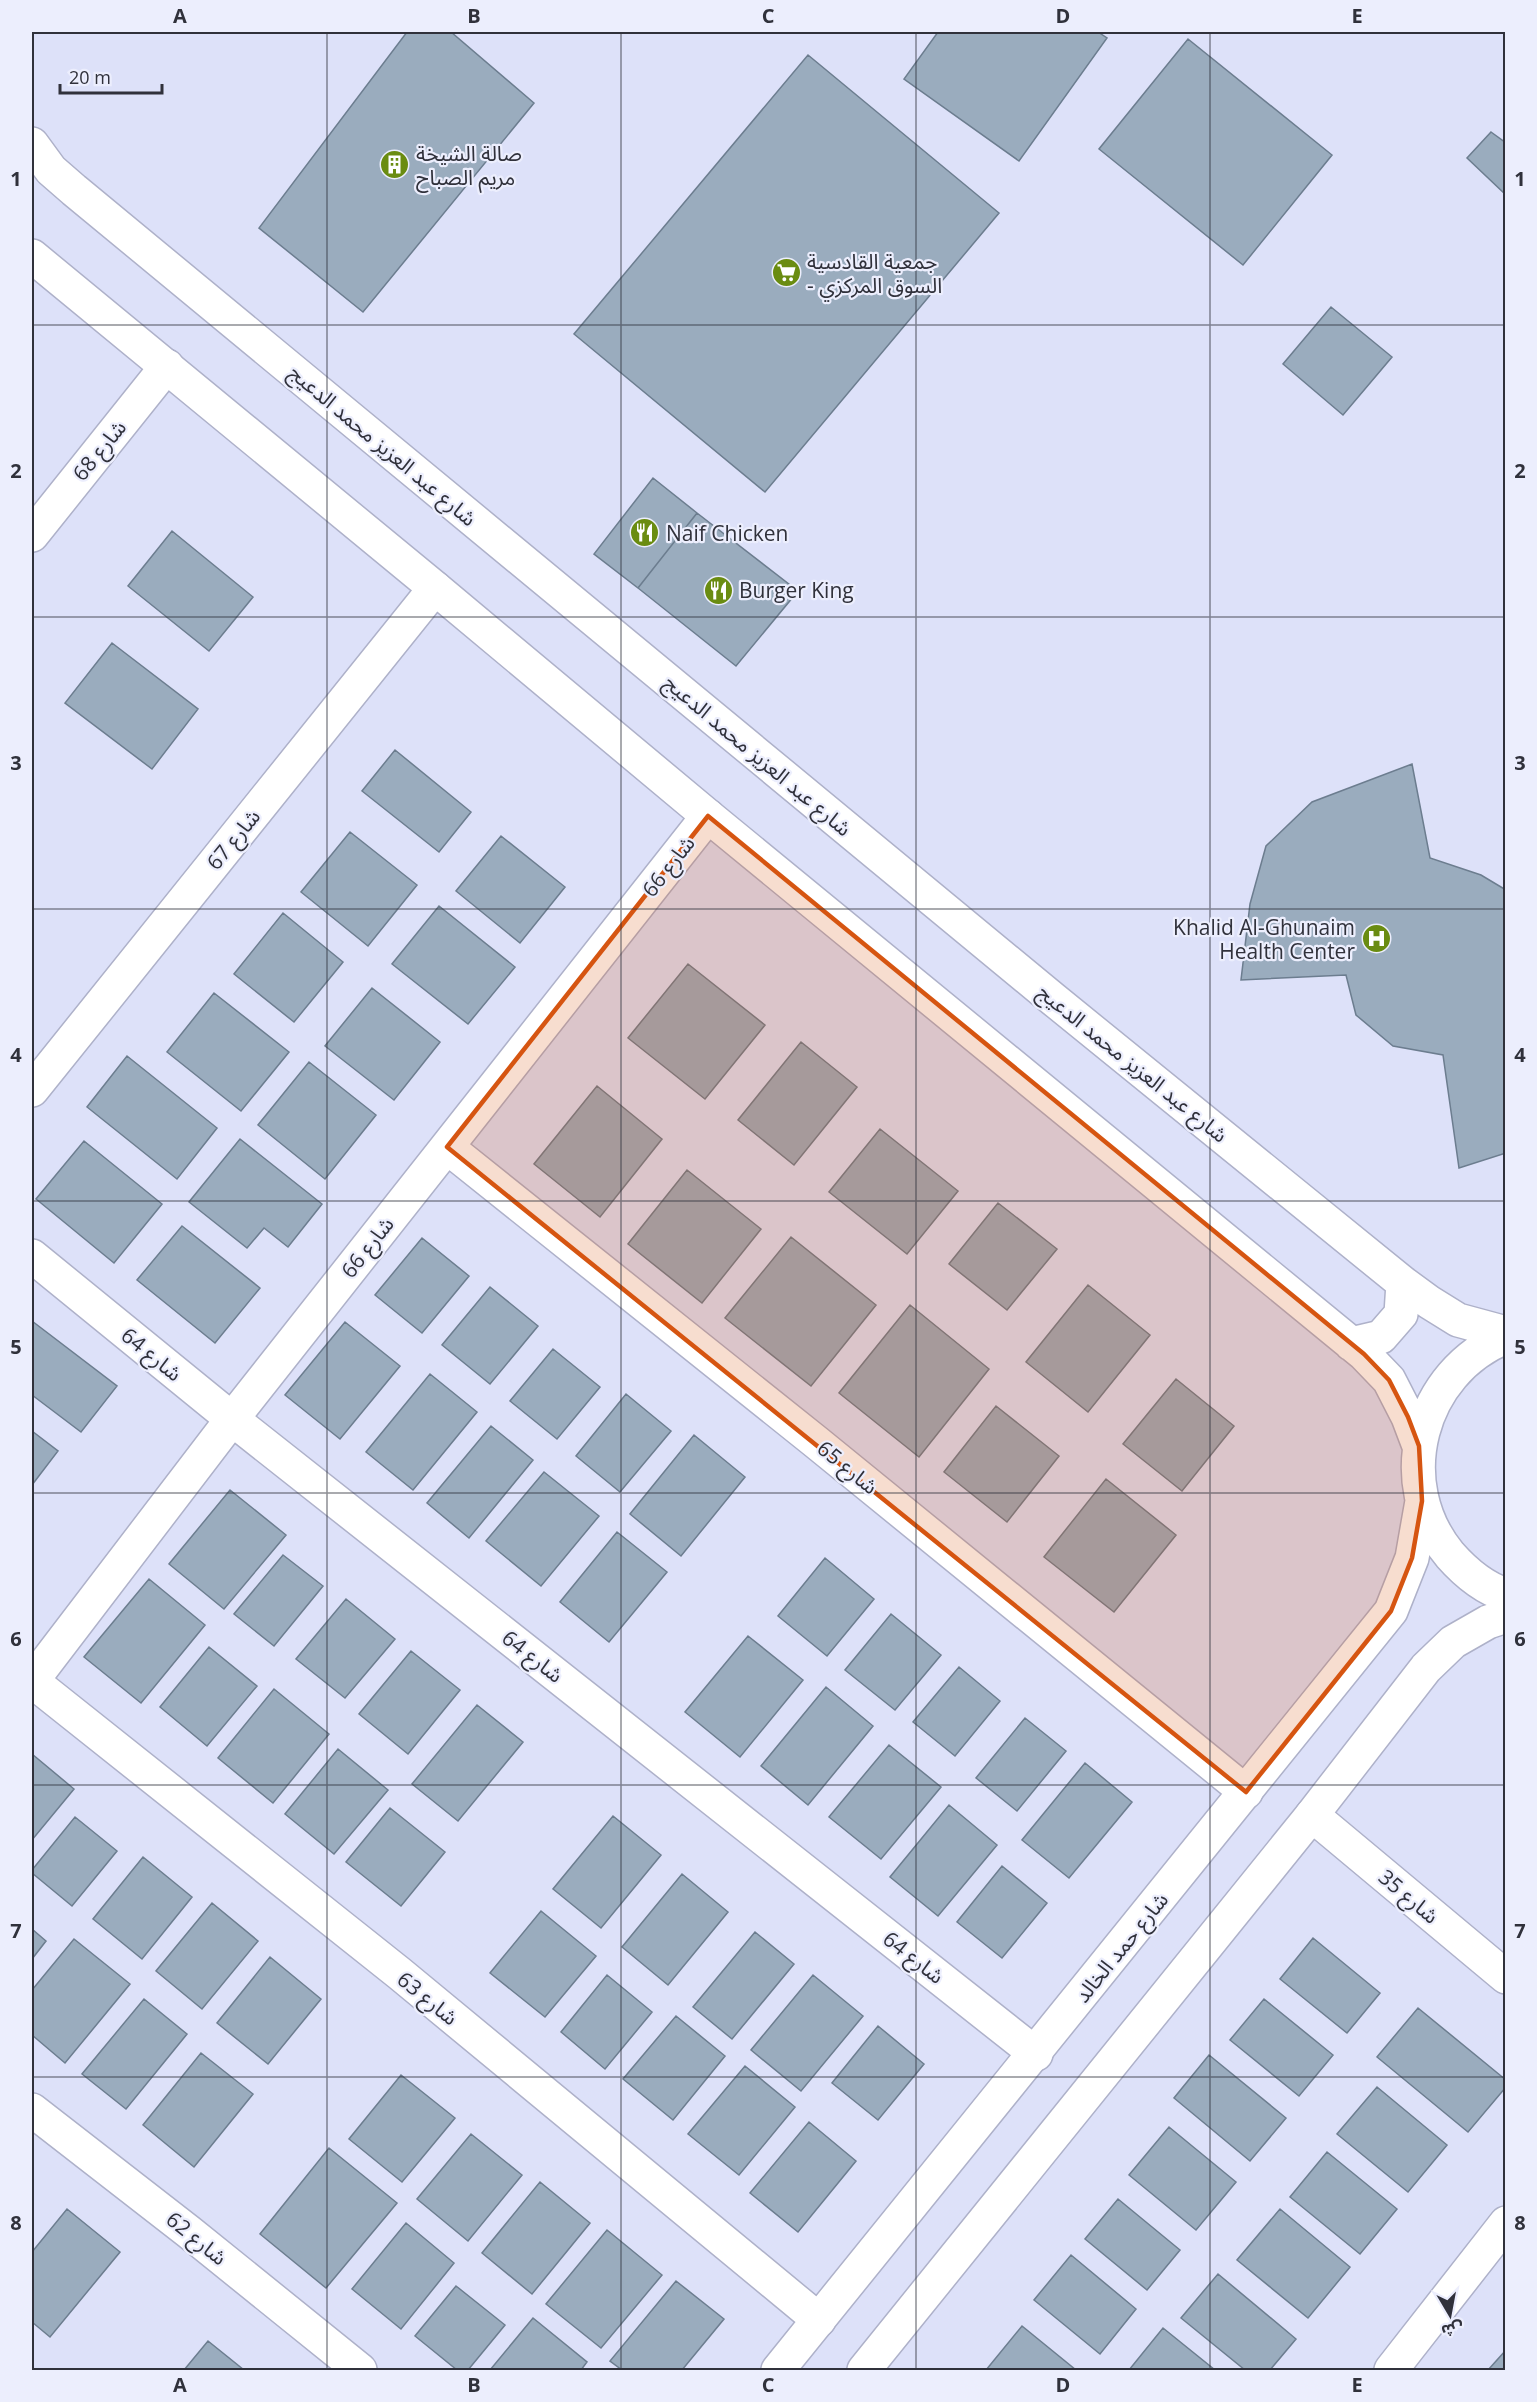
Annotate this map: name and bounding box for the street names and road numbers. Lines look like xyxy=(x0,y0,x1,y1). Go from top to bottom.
street label: شارع عبد العزيز محمد الدعيج xyxy=(282,358,483,533)
street label: شارع 68 xyxy=(66,414,134,487)
street label: شارع عبد العزيز محمد الدعيج xyxy=(657,668,858,843)
street label: شارع 67 xyxy=(200,803,268,876)
street label: شارع 66 xyxy=(635,830,702,904)
street label: شارع عبد العزيز محمد الدعيج xyxy=(1031,978,1234,1150)
street label: شارع 66 xyxy=(334,1211,401,1285)
street label: شارع 64 xyxy=(115,1321,188,1389)
street label: شارع 65 xyxy=(811,1434,884,1502)
street label: شارع 64 xyxy=(495,1623,569,1690)
street label: شارع 35 xyxy=(1372,1863,1445,1931)
street label: شارع حمد الخالد xyxy=(1068,1886,1176,2009)
street label: شارع 64 xyxy=(876,1924,950,1991)
street label: شارع 63 xyxy=(391,1965,464,2033)
street label: شارع 62 xyxy=(160,2205,233,2273)

